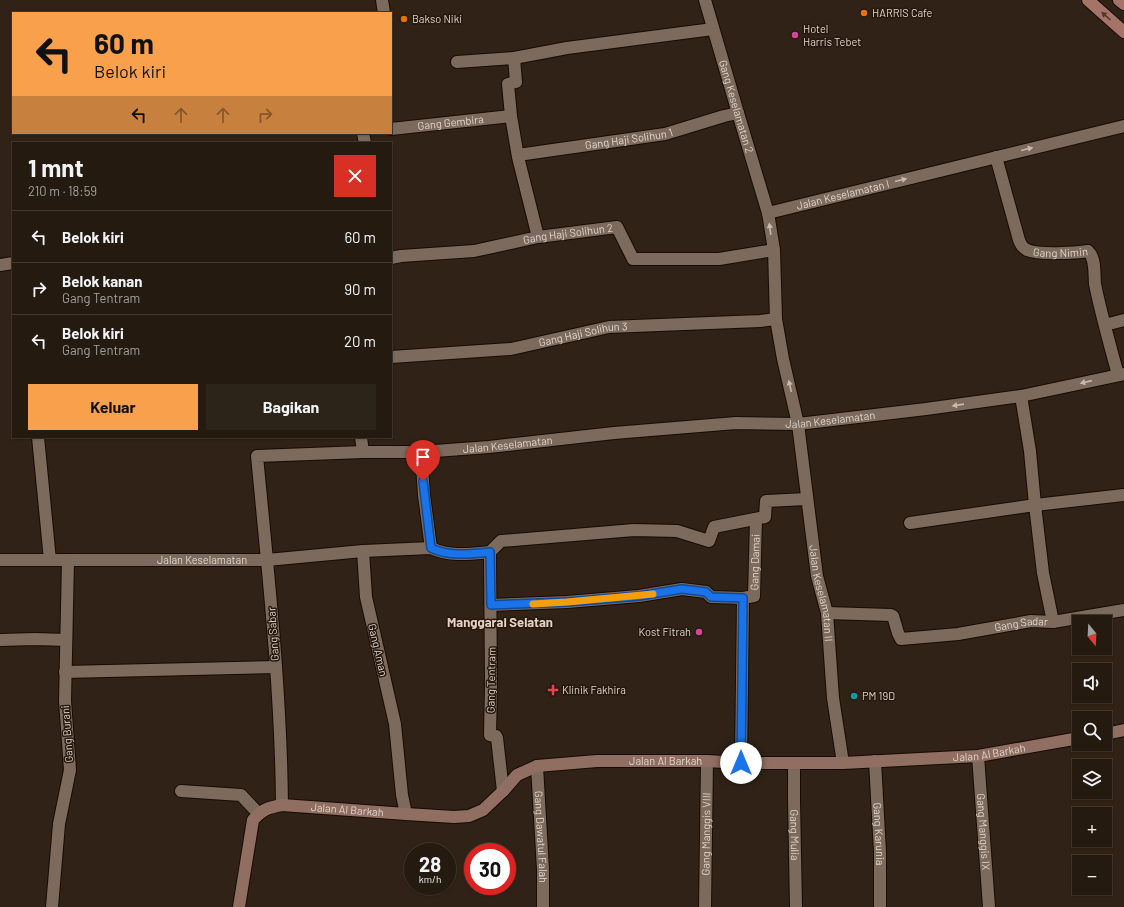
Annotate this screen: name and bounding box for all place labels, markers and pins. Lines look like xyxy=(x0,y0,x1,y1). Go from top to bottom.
place label: HARRIS Cafe xyxy=(872,6,932,19)
marker: HARRIS Cafe xyxy=(859,8,869,18)
place label: Bakso Niki xyxy=(412,12,462,25)
marker: Bakso Niki xyxy=(399,14,409,24)
place label: Hotel Harris Tebet xyxy=(803,22,861,48)
marker: Hotel Harris Tebet xyxy=(790,30,800,40)
pin xyxy=(406,440,440,481)
place label: Kost Fitrah xyxy=(638,625,691,638)
marker: Kost Fitrah xyxy=(694,627,704,637)
place label: Klinik Fakhira xyxy=(562,683,626,696)
marker: Klinik Fakhira xyxy=(547,684,559,696)
place label: PM 19D xyxy=(862,689,895,702)
marker: PM 19D xyxy=(849,691,859,701)

